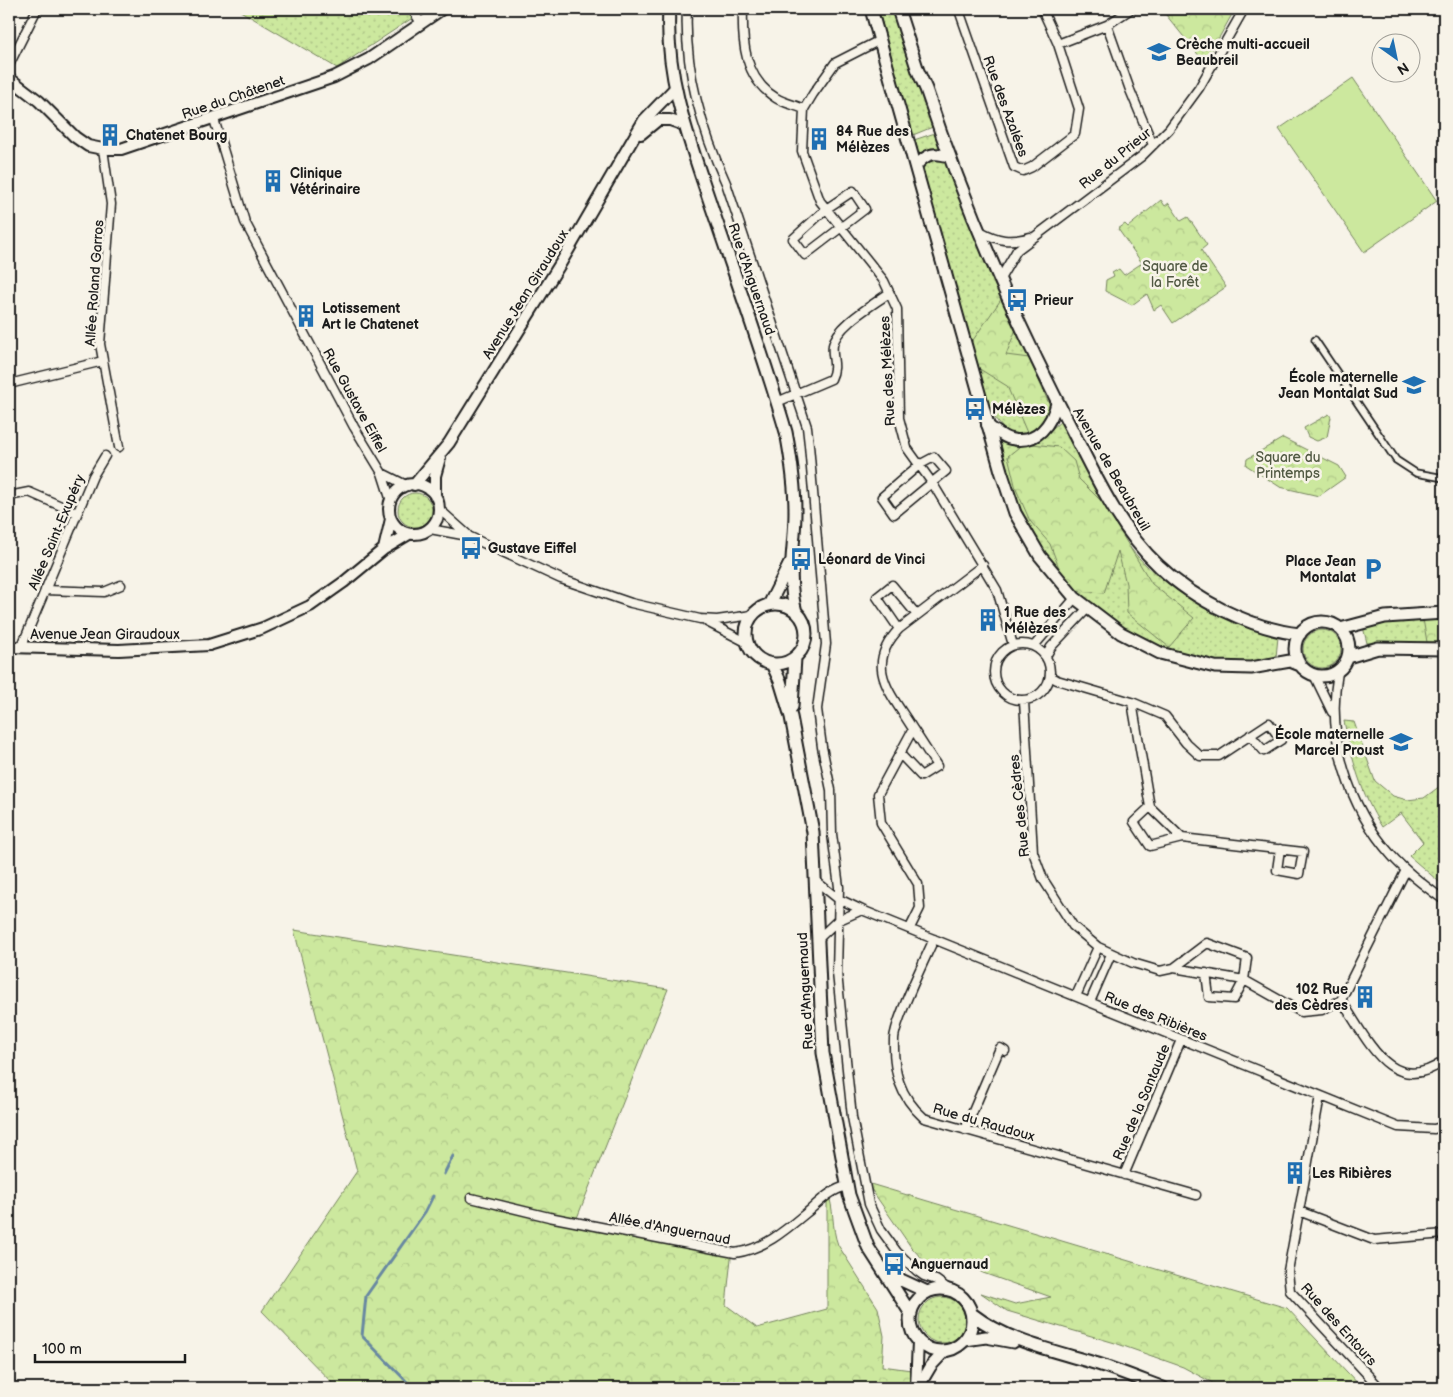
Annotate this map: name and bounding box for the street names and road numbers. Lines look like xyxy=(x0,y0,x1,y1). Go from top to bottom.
street label: Rue des Azalées xyxy=(979,53,1032,159)
street label: Rue du Châtenet xyxy=(179,72,288,123)
street label: Rue du Prieur xyxy=(1076,124,1155,193)
street label: Allée Roland Garros xyxy=(82,219,107,347)
street label: Rue d'Anguernaud xyxy=(724,221,779,337)
street label: Avenue Jean Giraudoux xyxy=(479,226,572,362)
street label: Rue des Mélèzes xyxy=(876,315,899,427)
street label: Rue Gustave Eiffel xyxy=(319,345,390,455)
street label: Avenue de Beaubreuil xyxy=(1069,405,1154,534)
street label: Allée Saint-Exupéry xyxy=(24,471,89,592)
street label: Avenue Jean Giraudoux xyxy=(30,626,180,643)
street label: Rue des Cèdres xyxy=(1006,754,1033,858)
street label: Rue d'Anguernaud xyxy=(794,932,817,1050)
street label: Rue des Ribières xyxy=(1102,988,1210,1045)
street label: Rue de la Santaude xyxy=(1109,1042,1174,1163)
street label: Rue du Raudoux xyxy=(931,1100,1037,1145)
street label: Allée d'Anguernaud xyxy=(608,1208,732,1249)
street label: Rue des Entours xyxy=(1297,1279,1380,1369)

